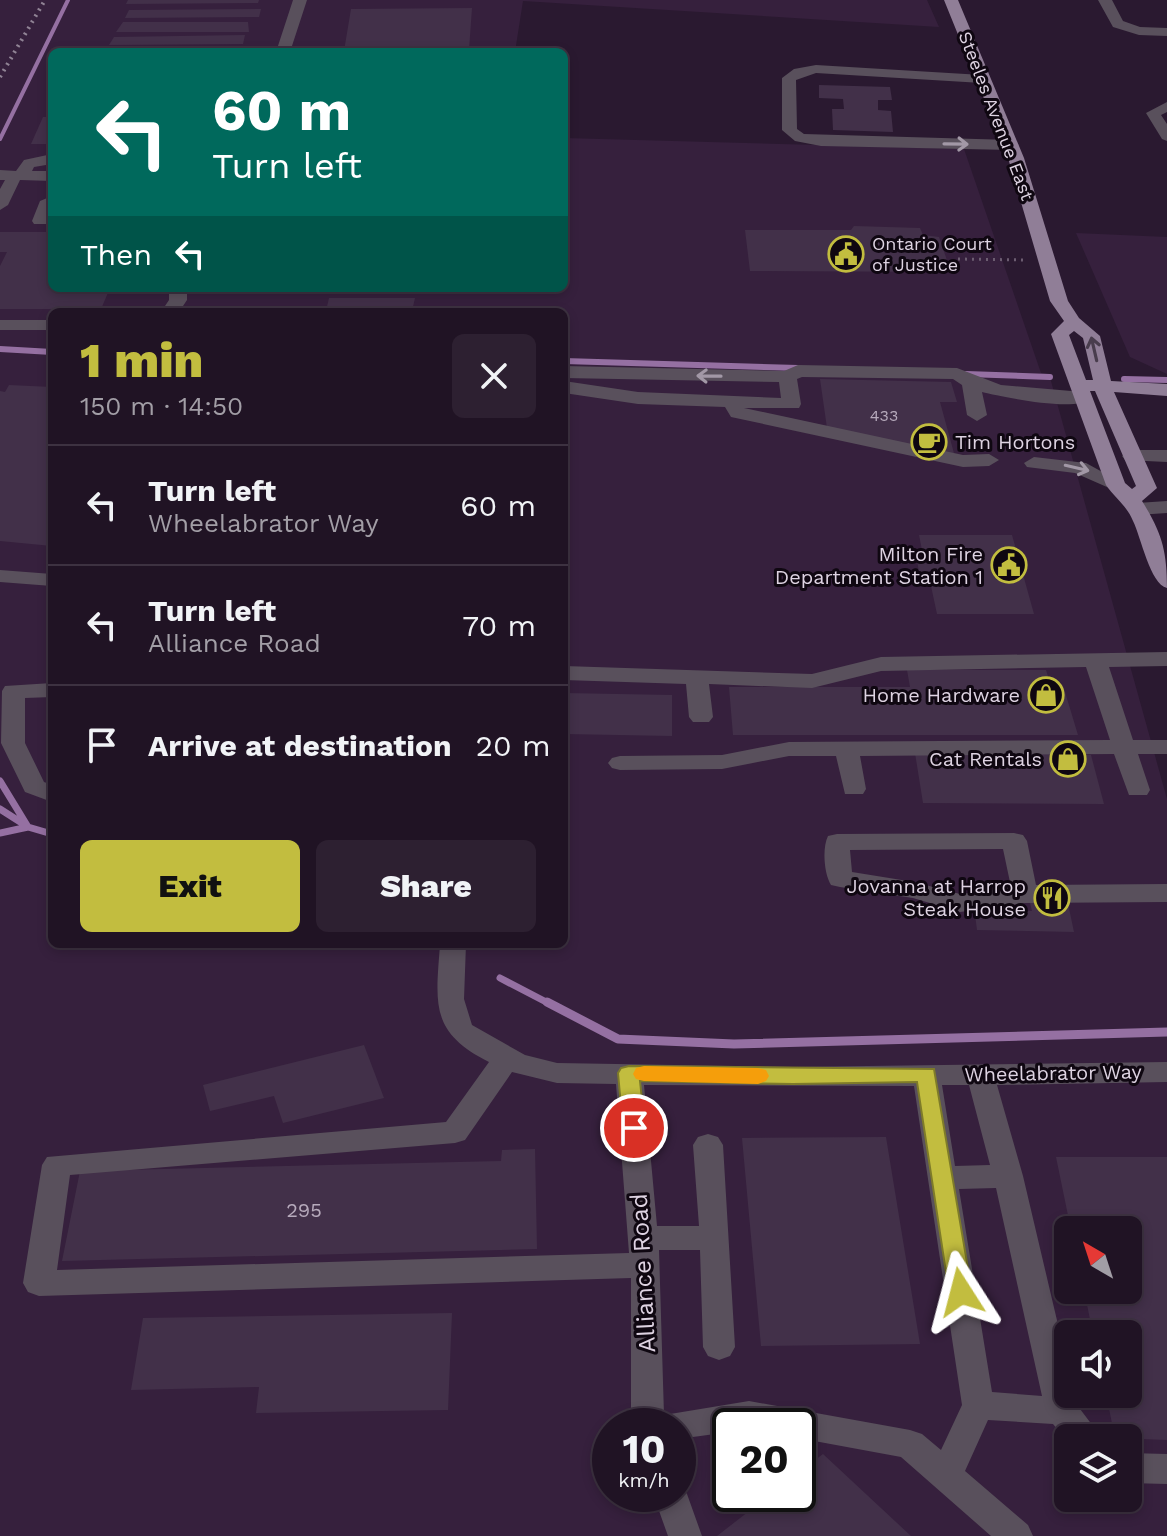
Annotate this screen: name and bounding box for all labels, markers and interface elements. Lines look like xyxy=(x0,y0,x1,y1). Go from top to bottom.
street label: Steeles Avenue East xyxy=(955,28,1039,204)
text: 60 m xyxy=(212,78,351,144)
icon: left xyxy=(80,80,184,184)
one-way arrow xyxy=(942,136,969,152)
text: Turn left xyxy=(212,145,362,187)
icon: left xyxy=(168,232,212,276)
place label: Ontario Court of Justice xyxy=(872,233,992,275)
public building icon: Ontario Court of Justice xyxy=(827,235,865,273)
text: Then xyxy=(80,237,152,272)
text: 1 min xyxy=(80,332,203,389)
button: close xyxy=(452,334,536,418)
one-way arrow xyxy=(1086,337,1101,363)
one-way arrow xyxy=(696,368,723,383)
text: 150 m · 14:50 xyxy=(80,391,243,421)
house number: 433 xyxy=(870,406,898,425)
cafe icon: Tim Hortons xyxy=(910,423,948,461)
place label: Tim Hortons xyxy=(955,430,1075,454)
one-way arrow xyxy=(1063,461,1089,476)
text: Turn left xyxy=(148,473,276,508)
icon: left xyxy=(80,483,124,527)
text: 60 m xyxy=(460,488,536,523)
text: Wheelabrator Way xyxy=(148,508,379,538)
place label: Milton Fire Department Station 1 xyxy=(775,542,983,589)
public building icon: Milton Fire Department Station 1 xyxy=(990,546,1028,584)
text: Turn left xyxy=(148,593,276,628)
icon: left xyxy=(80,603,124,647)
text: 70 m xyxy=(462,608,536,643)
text: Alliance Road xyxy=(148,628,321,658)
shop icon: Home Hardware xyxy=(1027,676,1065,714)
place label: Home Hardware xyxy=(863,683,1020,707)
icon: arrive xyxy=(80,723,124,767)
text: Arrive at destination xyxy=(148,728,452,763)
text: 20 m xyxy=(476,728,551,763)
shop icon: Cat Rentals xyxy=(1049,740,1087,778)
place label: Cat Rentals xyxy=(929,747,1042,771)
button: Exit xyxy=(80,840,300,932)
button: Share xyxy=(316,840,536,932)
place label: Jovanna at Harrop Steak House xyxy=(846,874,1026,921)
restaurant icon: Jovanna at Harrop Steak House xyxy=(1033,879,1071,917)
street label: Wheelabrator Way xyxy=(964,1059,1143,1087)
pin xyxy=(600,1094,668,1162)
icon: arrive xyxy=(612,1106,656,1150)
street label: Alliance Road xyxy=(625,1193,661,1353)
house number: 295 xyxy=(286,1198,322,1222)
north arrow xyxy=(1054,1216,1142,1304)
map controls xyxy=(1054,1216,1142,1512)
position arrow xyxy=(919,1250,1003,1334)
button: sound xyxy=(1054,1320,1142,1408)
speed limit sign: 20 xyxy=(712,1408,816,1512)
button: layers xyxy=(1054,1424,1142,1512)
text: 10 xyxy=(623,1426,666,1473)
text: km/h xyxy=(618,1468,670,1492)

